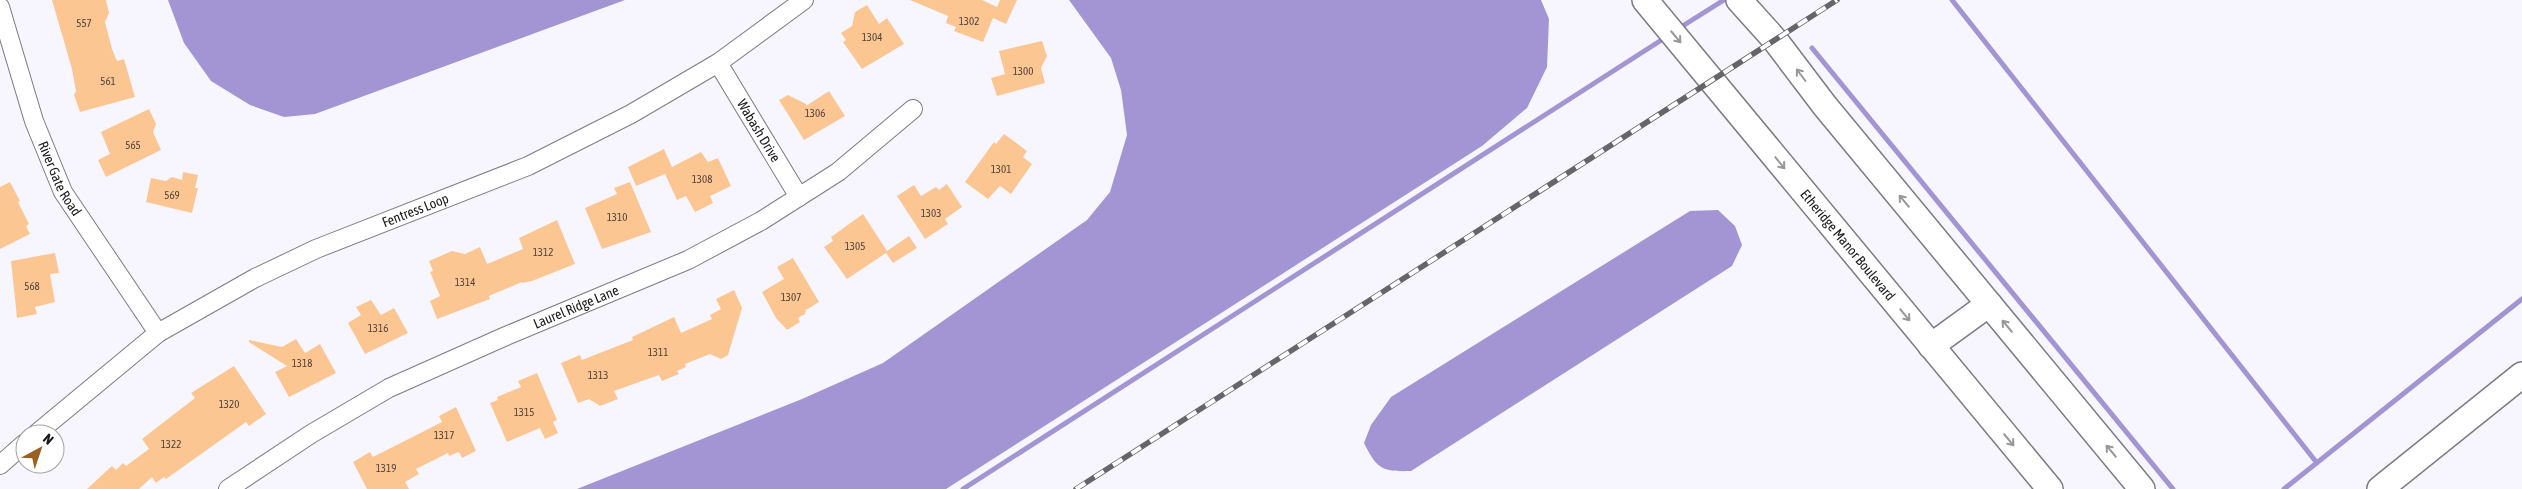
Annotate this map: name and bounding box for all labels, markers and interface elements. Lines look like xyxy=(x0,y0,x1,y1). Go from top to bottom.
house number: 1302 xyxy=(959,15,979,27)
house number: 557 xyxy=(76,17,92,29)
house number: 1304 xyxy=(862,31,882,43)
one-way arrow xyxy=(1670,31,1682,44)
house number: 1300 xyxy=(1013,65,1033,77)
one-way arrow xyxy=(1796,69,1807,82)
house number: 561 xyxy=(100,75,116,87)
street label: Wabash Drive xyxy=(734,96,784,165)
house number: 1306 xyxy=(805,107,825,119)
street label: River Gate Road xyxy=(35,139,85,219)
house number: 565 xyxy=(125,139,141,151)
one-way arrow xyxy=(1774,156,1785,169)
house number: 1301 xyxy=(991,163,1011,175)
house number: 1308 xyxy=(692,173,712,185)
street label: Etheridge Manor Boulevard xyxy=(1797,186,1898,304)
house number: 569 xyxy=(164,189,180,201)
street label: Fentress Loop xyxy=(380,190,451,230)
one-way arrow xyxy=(1898,195,1909,208)
house number: 1303 xyxy=(921,207,941,219)
house number: 1310 xyxy=(607,211,627,223)
house number: 1305 xyxy=(845,240,865,252)
house number: 1312 xyxy=(533,246,553,258)
house number: 1314 xyxy=(455,276,475,288)
house number: 568 xyxy=(24,280,40,292)
street label: Laurel Ridge Lane xyxy=(531,282,621,332)
house number: 1307 xyxy=(781,291,801,303)
one-way arrow xyxy=(1900,308,1911,321)
one-way arrow xyxy=(2002,320,2013,333)
house number: 1316 xyxy=(368,322,388,334)
house number: 1311 xyxy=(648,346,668,358)
house number: 1318 xyxy=(292,357,312,369)
house number: 1313 xyxy=(588,369,608,381)
house number: 1320 xyxy=(219,398,239,410)
house number: 1315 xyxy=(514,406,534,418)
north arrow xyxy=(15,424,65,474)
house number: 1317 xyxy=(434,429,454,441)
text: N xyxy=(40,430,57,448)
one-way arrow xyxy=(2004,433,2015,446)
house number: 1322 xyxy=(161,438,181,450)
one-way arrow xyxy=(2105,445,2116,458)
house number: 1319 xyxy=(376,462,396,474)

